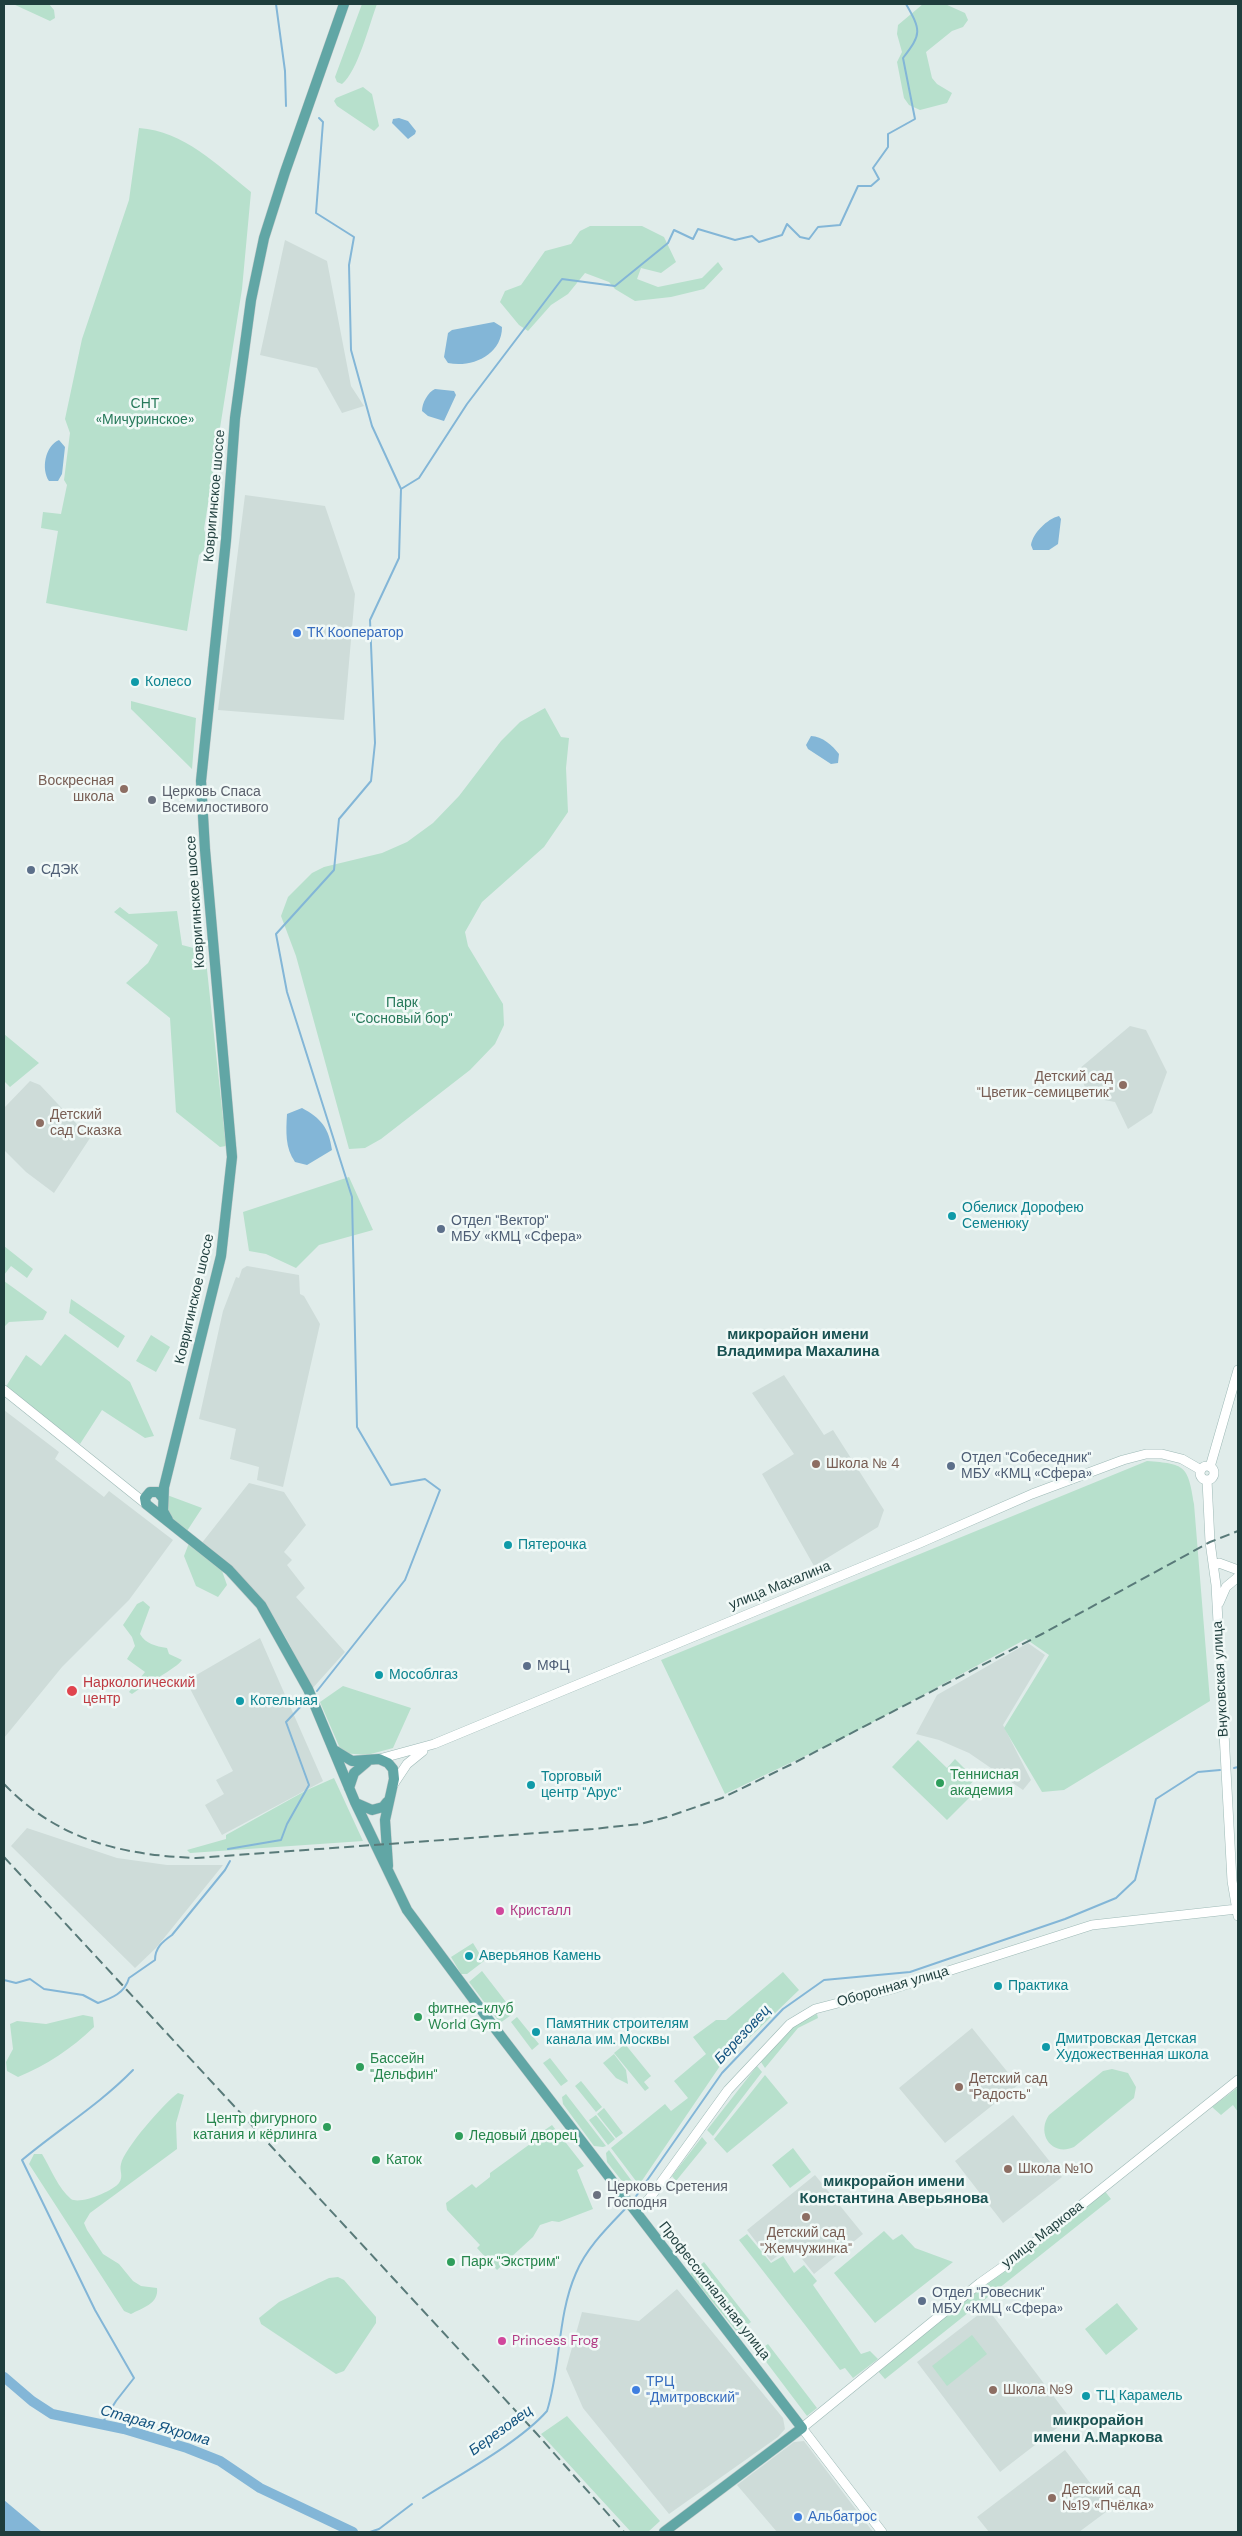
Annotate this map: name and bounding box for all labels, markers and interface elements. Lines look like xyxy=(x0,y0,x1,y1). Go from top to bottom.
park label: СНТ «Мичуринское» xyxy=(96,396,194,428)
street label: Ковригинское шоссе xyxy=(201,429,229,563)
place label: ТК Кооператор xyxy=(307,625,404,641)
marker: ТК Кооператор xyxy=(291,627,303,639)
place label: Колесо xyxy=(145,674,192,690)
marker: Колесо xyxy=(129,676,141,688)
place label: Воскресная школа xyxy=(38,773,114,806)
marker: Воскресная школа xyxy=(118,783,130,795)
place label: Церковь Спаса Всемилостивого xyxy=(162,784,269,816)
marker: Церковь Спаса Всемилостивого xyxy=(146,794,158,806)
street label: Ковригинское шоссе xyxy=(183,835,209,969)
place label: СДЭК xyxy=(41,862,79,878)
marker: СДЭК xyxy=(25,864,37,876)
park label: Парк "Сосновый бор" xyxy=(351,995,453,1028)
place label: Детский сад "Цветик-семицветик" xyxy=(977,1069,1113,1102)
marker: Детский сад "Цветик-семицветик" xyxy=(1117,1079,1129,1091)
place label: Детский сад Сказка xyxy=(50,1107,121,1140)
marker: Детский сад Сказка xyxy=(34,1117,46,1129)
place label: Обелиск Дорофею Семенюку xyxy=(962,1200,1084,1232)
marker: Обелиск Дорофею Семенюку xyxy=(946,1210,958,1222)
place label: Отдел "Вектор" МБУ «КМЦ «Сфера» xyxy=(451,1213,582,1246)
marker: Отдел "Вектор" МБУ «КМЦ «Сфера» xyxy=(435,1223,447,1235)
street label: Ковригинское шоссе xyxy=(172,1232,218,1366)
district label: микрорайон имени Владимира Махалина xyxy=(717,1326,879,1361)
place label: Отдел "Собеседник" МБУ «КМЦ «Сфера» xyxy=(961,1450,1092,1482)
place label: Школа № 4 xyxy=(826,1456,900,1472)
marker: Школа № 4 xyxy=(810,1458,822,1470)
marker: Отдел "Собеседник" МБУ «КМЦ «Сфера» xyxy=(945,1460,957,1472)
place label: Пятерочка xyxy=(518,1537,586,1553)
marker: Пятерочка xyxy=(502,1539,514,1551)
street label: улица Махалина xyxy=(727,1558,833,1614)
street label: Внуковская улица xyxy=(1210,1620,1232,1738)
place label: МФЦ xyxy=(537,1658,570,1674)
marker: МФЦ xyxy=(521,1660,533,1672)
place label: Мособлгаз xyxy=(389,1667,458,1683)
marker: Мособлгаз xyxy=(373,1669,385,1681)
place label: Наркологический центр xyxy=(83,1675,195,1708)
marker: Наркологический центр xyxy=(65,1684,79,1698)
place label: Котельная xyxy=(250,1693,318,1709)
marker: Котельная xyxy=(234,1695,246,1707)
place label: Теннисная академия xyxy=(950,1767,1019,1800)
place label: Торговый центр "Арус" xyxy=(541,1769,621,1801)
marker: Теннисная академия xyxy=(934,1777,946,1789)
marker: Торговый центр "Арус" xyxy=(525,1779,537,1791)
place label: Кристалл xyxy=(510,1903,571,1919)
marker: Кристалл xyxy=(494,1905,506,1917)
place label: Аверьянов Камень xyxy=(479,1948,601,1964)
marker: Аверьянов Камень xyxy=(463,1950,475,1962)
street label: Оборонная улица xyxy=(835,1963,951,2011)
place label: Практика xyxy=(1008,1978,1068,1994)
marker: Практика xyxy=(992,1980,1004,1992)
place label: фитнес-клуб World Gym xyxy=(428,2001,513,2034)
water label: Березовец xyxy=(711,2002,775,2068)
marker: фитнес-клуб World Gym xyxy=(412,2011,424,2023)
place label: Памятник строителям канала им. Москвы xyxy=(546,2016,689,2048)
marker: Памятник строителям канала им. Москвы xyxy=(530,2026,542,2038)
place label: Дмитровская Детская Художественная школа xyxy=(1056,2031,1208,2064)
marker: Дмитровская Детская Художественная школа xyxy=(1040,2041,1052,2053)
place label: Бассейн "Дельфин" xyxy=(370,2051,437,2084)
marker: Бассейн "Дельфин" xyxy=(354,2061,366,2073)
place label: Детский сад "Радость" xyxy=(969,2071,1048,2104)
marker: Детский сад "Радость" xyxy=(953,2081,965,2093)
place label: Центр фигурного катания и кёрлинга xyxy=(193,2111,317,2144)
marker: Центр фигурного катания и кёрлинга xyxy=(321,2121,333,2133)
place label: Ледовый дворец xyxy=(469,2128,577,2144)
marker: Ледовый дворец xyxy=(453,2130,465,2142)
place label: Каток xyxy=(386,2152,422,2168)
marker: Каток xyxy=(370,2154,382,2166)
place label: Школа №10 xyxy=(1018,2161,1093,2177)
marker: Школа №10 xyxy=(1002,2163,1014,2175)
district label: микрорайон имени Константина Аверьянова xyxy=(800,2173,988,2208)
place label: Церковь Сретения Господня xyxy=(607,2179,728,2212)
marker: Церковь Сретения Господня xyxy=(591,2189,603,2201)
street label: улица Маркова xyxy=(999,2198,1087,2272)
marker: Детский сад "Жемчужинка" xyxy=(800,2211,812,2223)
street label: Профессиональная улица xyxy=(655,2219,773,2363)
place label: Детский сад "Жемчужинка" xyxy=(760,2225,852,2258)
place label: Парк "Экстрим" xyxy=(461,2254,560,2270)
marker: Парк "Экстрим" xyxy=(445,2256,457,2268)
place label: Отдел "Ровесник" МБУ «КМЦ «Сфера» xyxy=(932,2285,1063,2318)
marker: Отдел "Ровесник" МБУ «КМЦ «Сфера» xyxy=(916,2295,928,2307)
place label: Princess Frog xyxy=(512,2333,599,2349)
marker: Princess Frog xyxy=(496,2335,508,2347)
place label: ТРЦ "Дмитровский" xyxy=(646,2374,739,2406)
place label: Школа №9 xyxy=(1003,2382,1073,2398)
marker: ТРЦ "Дмитровский" xyxy=(630,2384,642,2396)
marker: Школа №9 xyxy=(987,2384,999,2396)
place label: ТЦ Карамель xyxy=(1096,2388,1183,2404)
marker: ТЦ Карамель xyxy=(1080,2390,1092,2402)
water label: Старая Яхрома xyxy=(98,2402,212,2450)
water label: Березовец xyxy=(466,2402,536,2460)
district label: микрорайон имени А.Маркова xyxy=(1033,2412,1163,2447)
place label: Детский сад №19 «Пчёлка» xyxy=(1062,2482,1154,2514)
marker: Детский сад №19 «Пчёлка» xyxy=(1046,2492,1058,2504)
place label: Альбатрос xyxy=(808,2509,877,2525)
marker: Альбатрос xyxy=(792,2511,804,2523)

